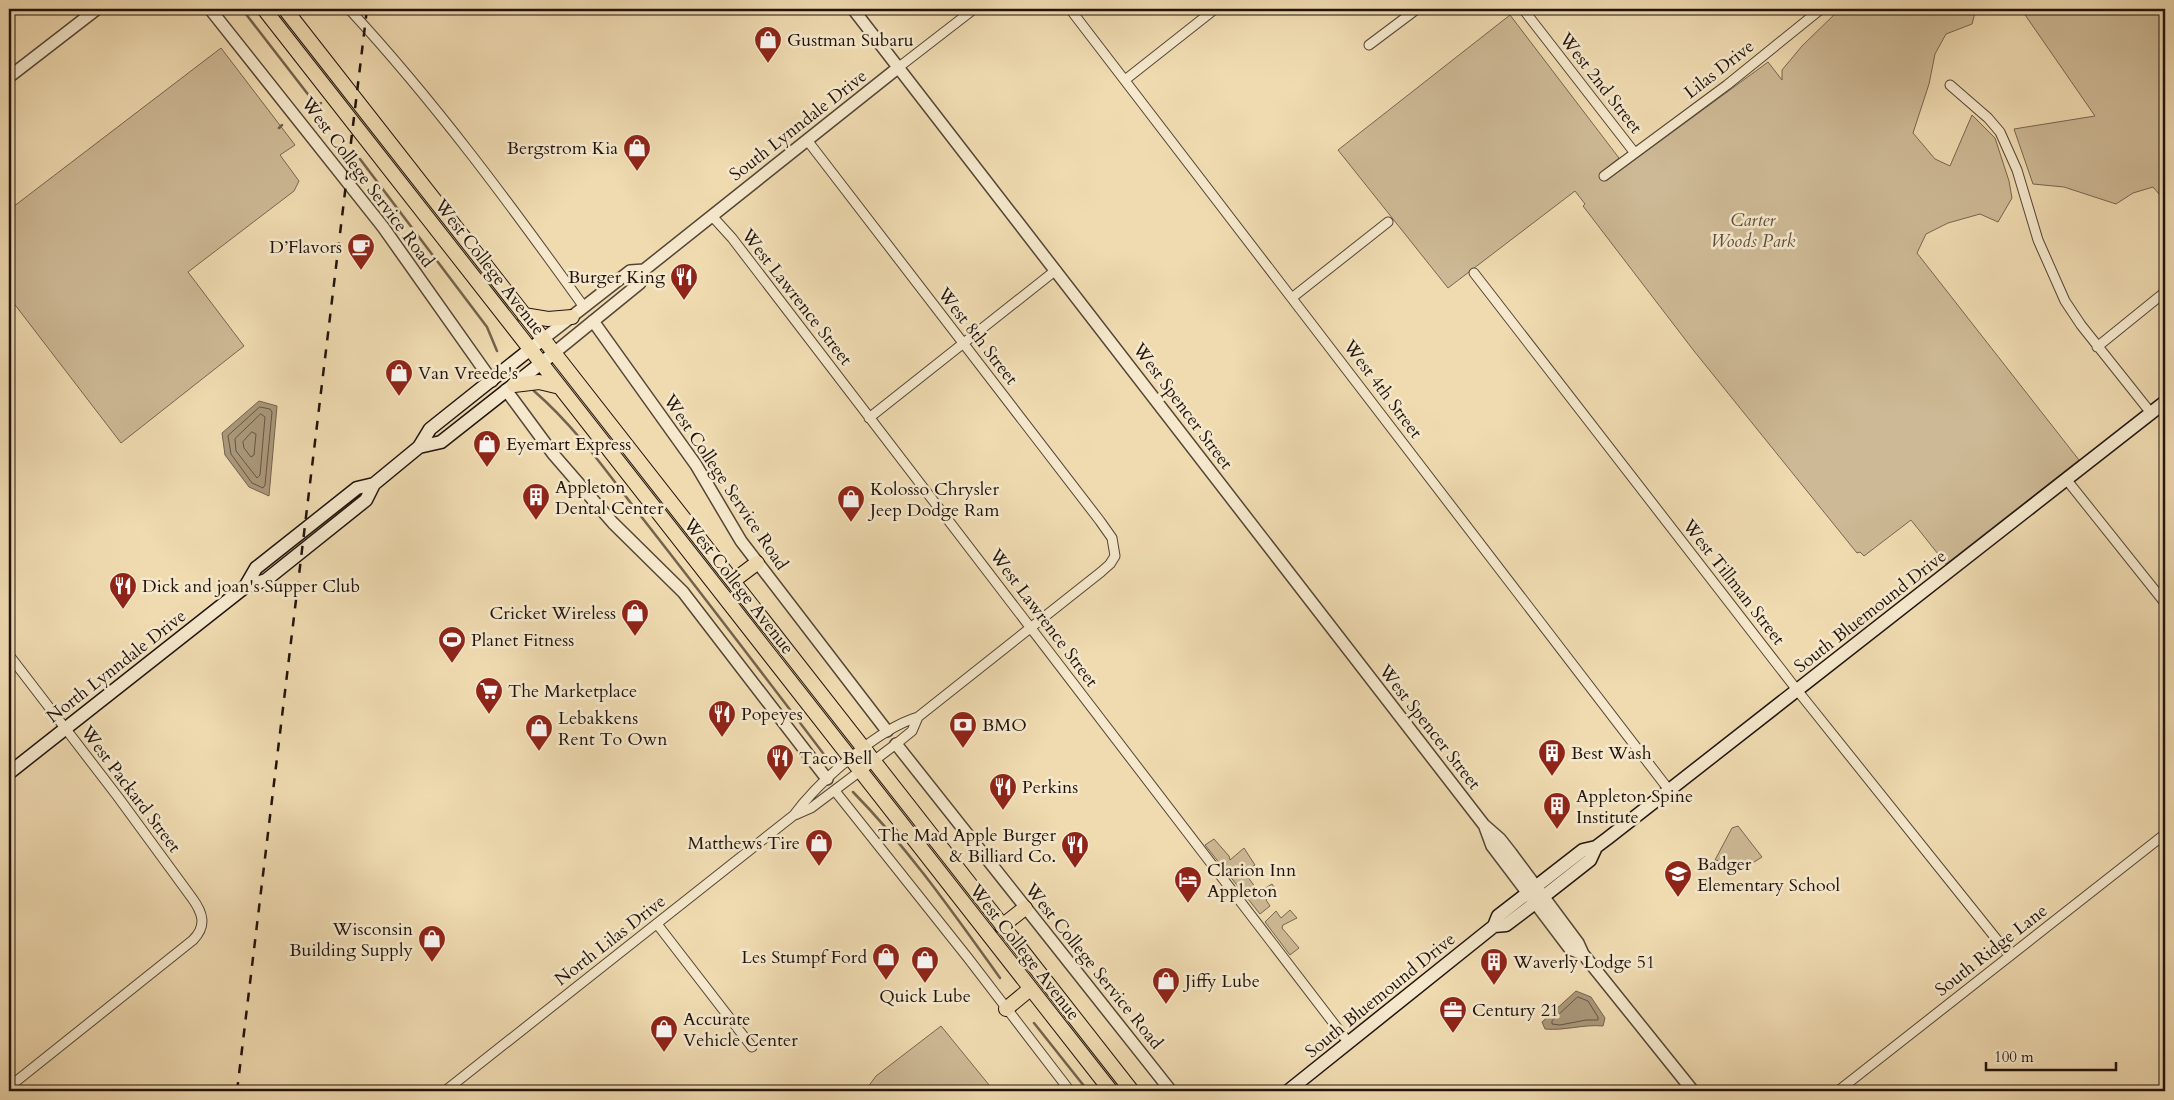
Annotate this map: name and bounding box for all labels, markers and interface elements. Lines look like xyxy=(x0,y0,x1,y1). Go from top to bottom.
shop icon: Gustman Subaru xyxy=(753,25,783,64)
street label: West 2nd Street xyxy=(1553,27,1648,139)
place label: Gustman Subaru xyxy=(787,28,914,53)
street label: Lilas Drive xyxy=(1679,34,1760,105)
street label: South Lynndale Drive xyxy=(724,64,872,187)
street label: West College Service Road xyxy=(295,91,440,273)
shop icon: Bergstrom Kia xyxy=(622,133,652,172)
place label: Bergstrom Kia xyxy=(507,136,618,161)
street label: West College Avenue xyxy=(428,193,551,341)
park label: Carter Woods Park xyxy=(1710,208,1796,254)
street label: West Lawrence Street xyxy=(735,223,858,371)
cafe icon: D’Flavors xyxy=(346,232,376,271)
place label: D’Flavors xyxy=(269,235,342,260)
restaurant icon: Burger King xyxy=(669,262,699,301)
place label: Burger King xyxy=(568,265,666,290)
street label: West 8th Street xyxy=(931,282,1024,391)
street label: West 4th Street xyxy=(1337,334,1428,444)
street label: West Spencer Street xyxy=(1126,337,1239,475)
shop icon: Van Vreede's xyxy=(384,358,414,397)
place label: Van Vreede's xyxy=(418,361,518,386)
street label: West College Service Road xyxy=(657,389,794,576)
shop icon: Eyemart Express xyxy=(472,429,502,468)
place label: Eyemart Express xyxy=(506,432,631,457)
place label: Appleton Dental Center xyxy=(555,475,664,521)
place label: Kolosso Chrysler Jeep Dodge Ram xyxy=(867,477,1000,523)
building icon: Appleton Dental Center xyxy=(521,482,551,521)
shop icon: Kolosso Chrysler Jeep Dodge Ram xyxy=(836,484,866,523)
street label: West College Avenue xyxy=(677,512,800,660)
street label: West Tillman Street xyxy=(1676,513,1791,651)
street label: West Lawrence Street xyxy=(983,543,1104,693)
street label: South Bluemound Drive xyxy=(1789,544,1952,679)
restaurant icon: Dick and joan's Supper Club xyxy=(108,571,138,610)
place label: Dick and joan's Supper Club xyxy=(142,574,360,599)
shop icon: Cricket Wireless xyxy=(620,598,650,637)
place label: Cricket Wireless xyxy=(490,601,616,626)
street label: North Lynndale Drive xyxy=(41,604,192,729)
sports icon: Planet Fitness xyxy=(437,625,467,664)
place label: Planet Fitness xyxy=(471,628,574,653)
street label: West Spencer Street xyxy=(1372,659,1487,795)
supermarket icon: The Marketplace xyxy=(474,676,504,715)
place label: The Marketplace xyxy=(508,679,637,704)
restaurant icon: Popeyes xyxy=(707,699,737,738)
place label: Popeyes xyxy=(741,702,803,727)
place label: Lebakkens Rent To Own xyxy=(558,706,668,752)
bank icon: BMO xyxy=(948,710,978,749)
shop icon: Lebakkens Rent To Own xyxy=(524,713,554,752)
place label: BMO xyxy=(982,713,1027,738)
street label: West Packard Street xyxy=(74,720,187,858)
building icon: Best Wash xyxy=(1537,738,1567,777)
place label: Best Wash xyxy=(1571,741,1652,766)
restaurant icon: Taco Bell xyxy=(765,743,795,782)
place label: Taco Bell xyxy=(799,746,873,771)
restaurant icon: Perkins xyxy=(988,772,1018,811)
place label: Perkins xyxy=(1022,775,1078,800)
place label: Appleton Spine Institute xyxy=(1576,784,1693,830)
building icon: Appleton Spine Institute xyxy=(1542,791,1572,830)
place label: The Mad Apple Burger & Billiard Co. xyxy=(878,823,1056,869)
shop icon: Matthews Tire xyxy=(804,828,834,867)
restaurant icon: The Mad Apple Burger & Billiard Co. xyxy=(1060,830,1090,869)
place label: Matthews Tire xyxy=(688,831,800,856)
place label: Badger Elementary School xyxy=(1697,852,1840,898)
place label: Clarion Inn Appleton xyxy=(1207,858,1297,904)
school or university icon: Badger Elementary School xyxy=(1663,859,1693,898)
hotel icon: Clarion Inn Appleton xyxy=(1173,865,1203,904)
street label: West College Service Road xyxy=(1018,877,1169,1055)
street label: West College Avenue xyxy=(963,878,1086,1026)
street label: North Lilas Drive xyxy=(550,889,671,992)
street label: South Ridge Lane xyxy=(1930,899,2053,1002)
place label: Wisconsin Building Supply xyxy=(289,917,414,963)
shop icon: Wisconsin Building Supply xyxy=(417,924,447,963)
street label: South Bluemound Drive xyxy=(1300,927,1461,1064)
shop icon: Les Stumpf Ford xyxy=(871,942,901,981)
place label: Les Stumpf Ford xyxy=(741,945,867,970)
shop icon: Quick Lube xyxy=(910,945,940,984)
building icon: Waverly Lodge 51 xyxy=(1479,947,1509,986)
place label: Waverly Lodge 51 xyxy=(1512,950,1655,975)
shop icon: Jiffy Lube xyxy=(1151,966,1181,1005)
place label: Jiffy Lube xyxy=(1182,969,1260,994)
place label: Quick Lube xyxy=(879,984,971,1009)
office icon: Century 21 xyxy=(1438,995,1468,1034)
place label: Century 21 xyxy=(1472,998,1559,1023)
place label: Accurate Vehicle Center xyxy=(683,1007,798,1053)
shop icon: Accurate Vehicle Center xyxy=(649,1014,679,1053)
scale bar xyxy=(1986,1040,2116,1072)
text: 100 m xyxy=(1994,1047,2034,1067)

